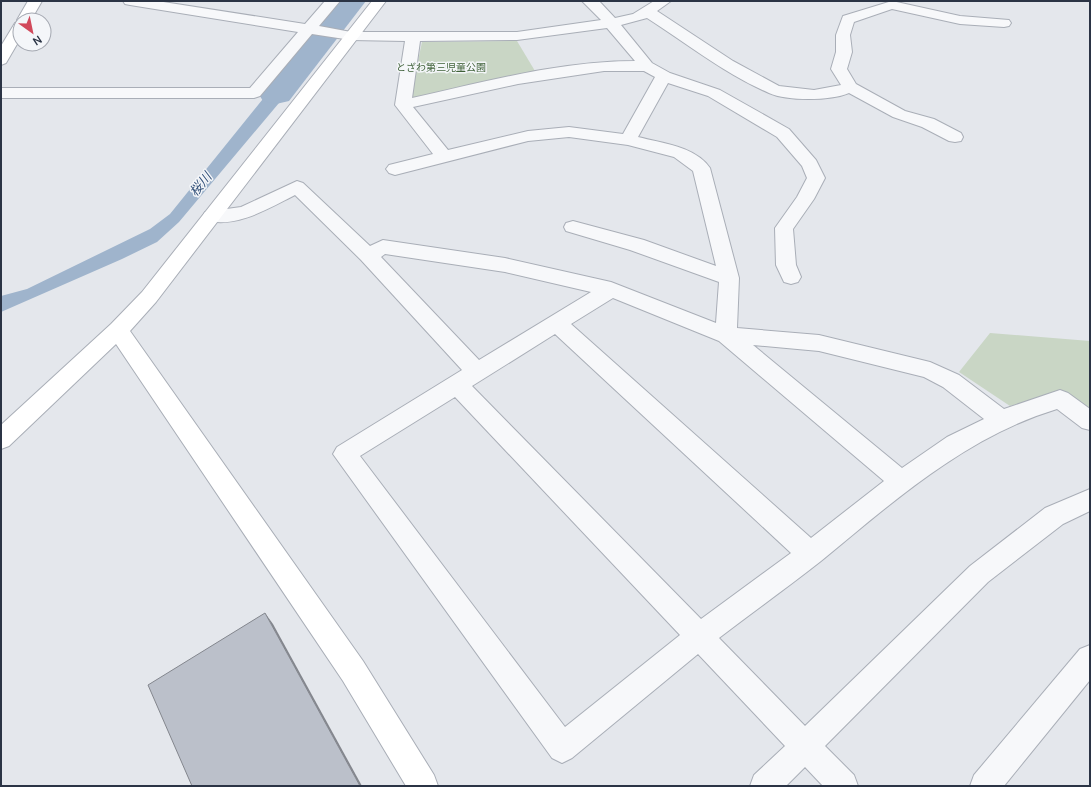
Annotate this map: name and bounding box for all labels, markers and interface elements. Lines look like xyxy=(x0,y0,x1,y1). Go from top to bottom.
north arrow xyxy=(12,12,52,52)
text: N xyxy=(30,32,45,49)
park label: とざわ第三児童公園 xyxy=(396,60,486,74)
water label: 桜川 xyxy=(185,167,216,200)

